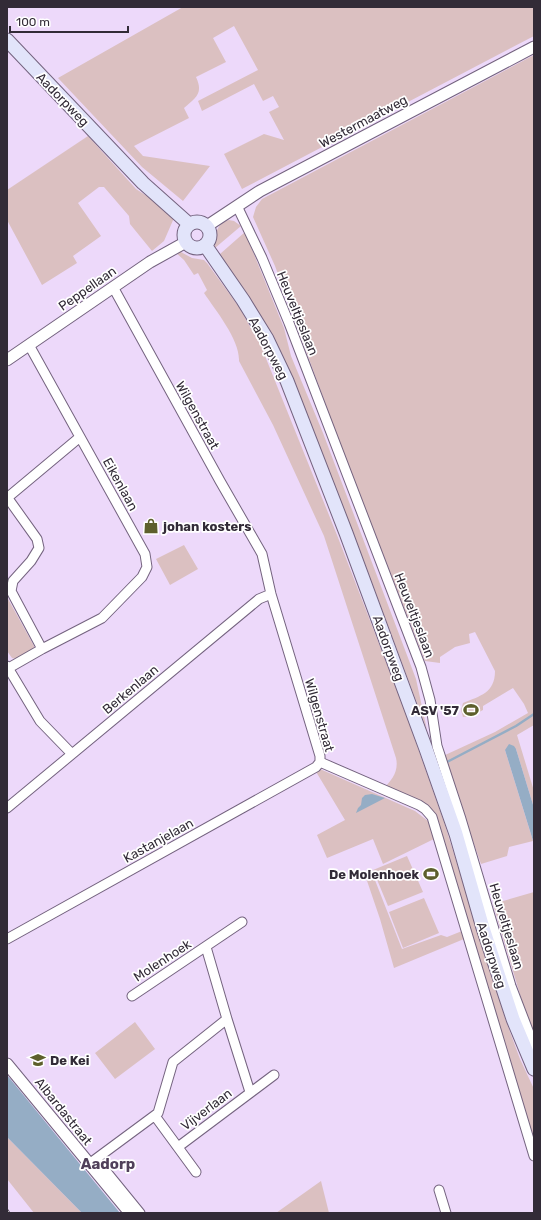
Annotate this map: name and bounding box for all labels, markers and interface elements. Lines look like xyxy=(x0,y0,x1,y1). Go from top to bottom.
scale bar xyxy=(10,8,128,34)
text: 100 m xyxy=(16,15,50,29)
street label: Aadorpweg xyxy=(33,69,92,130)
street label: Westermaatweg xyxy=(317,92,410,152)
street label: Peppellaan xyxy=(56,263,119,314)
street label: Heuveltjeslaan xyxy=(274,269,321,357)
street label: Aadorpweg xyxy=(245,314,291,383)
street label: Wilgenstraat xyxy=(172,379,222,452)
street label: Eikenlaan xyxy=(100,455,141,513)
shop icon: johan kosters xyxy=(142,517,160,535)
place label: johan kosters xyxy=(162,519,251,534)
street label: Heuveltjeslaan xyxy=(391,571,438,660)
street label: Aadorpweg xyxy=(369,613,407,683)
street label: Berkenlaan xyxy=(100,662,161,717)
street label: Wilgenstraat xyxy=(301,677,337,754)
sports icon: ASV '57 xyxy=(462,701,480,719)
place label: ASV '57 xyxy=(411,703,460,718)
street label: Kastanjelaan xyxy=(121,815,196,866)
sports icon: De Molenhoek xyxy=(422,865,440,883)
place label: De Molenhoek xyxy=(329,867,419,882)
street label: Heuveltjeslaan xyxy=(486,881,527,971)
street label: Aadorpweg xyxy=(473,920,509,991)
street label: Molenhoek xyxy=(131,936,194,985)
school or university icon: De Kei xyxy=(29,1051,47,1069)
place label: De Kei xyxy=(50,1053,89,1068)
street label: Albardastraat xyxy=(32,1075,95,1148)
street label: Vijverlaan xyxy=(178,1086,235,1133)
district label: Aadorp xyxy=(81,1155,135,1173)

